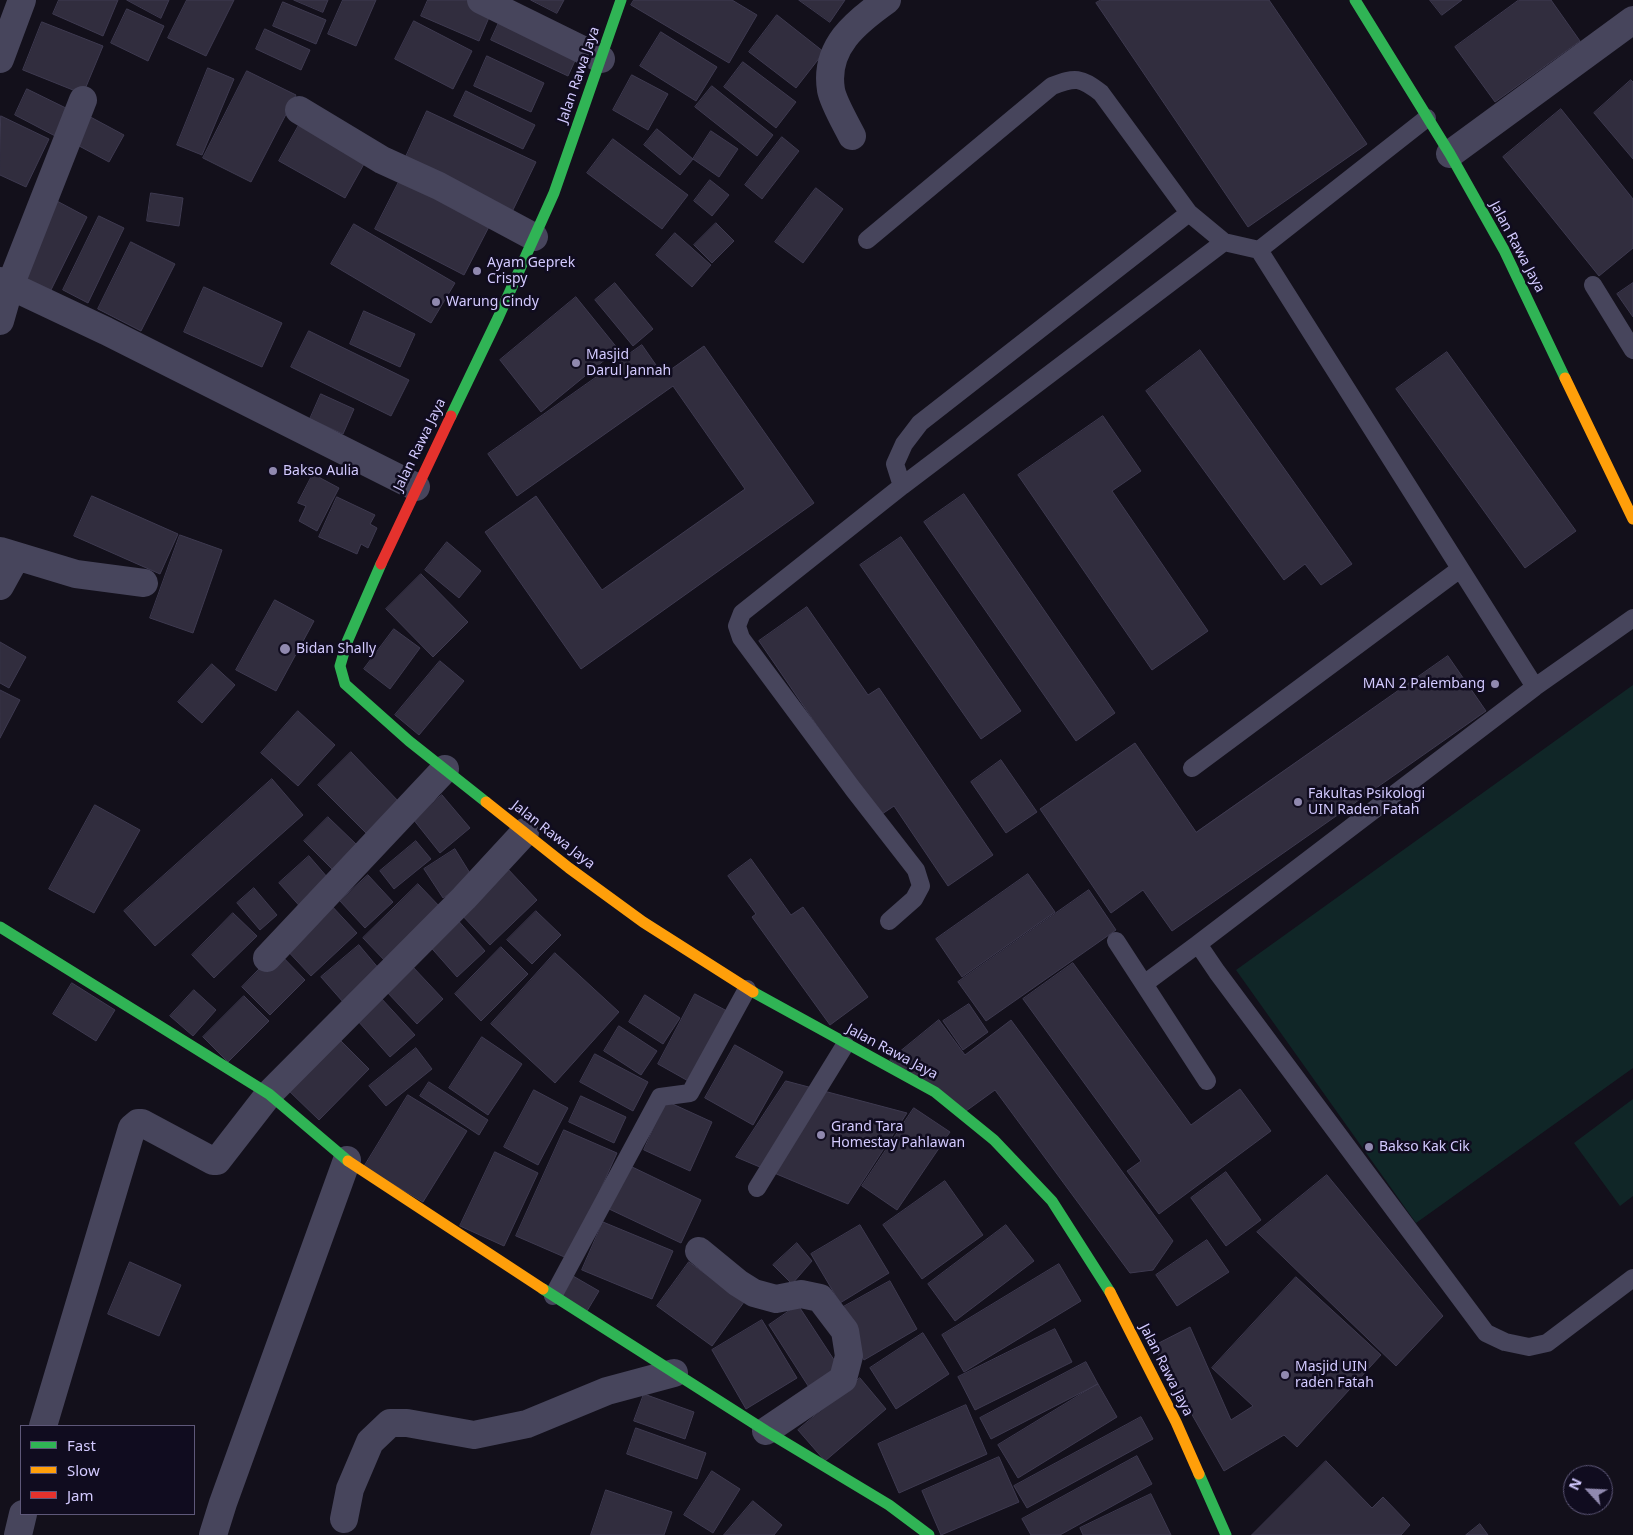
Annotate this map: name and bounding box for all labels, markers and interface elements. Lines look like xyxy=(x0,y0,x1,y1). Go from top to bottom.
street label: Jalan Rawa Jaya xyxy=(555,24,603,126)
street label: Jalan Rawa Jaya xyxy=(1486,198,1548,296)
place label: Ayam Geprek Crispy xyxy=(487,255,575,288)
marker: Ayam Geprek Crispy xyxy=(471,265,483,277)
place label: Warung Cindy xyxy=(446,294,539,310)
marker: Warung Cindy xyxy=(430,296,442,308)
place label: Masjid Darul Jannah xyxy=(586,347,671,380)
marker: Masjid Darul Jannah xyxy=(570,357,582,369)
street label: Jalan Rawa Jaya xyxy=(390,396,450,494)
place label: Bakso Aulia xyxy=(283,463,359,479)
marker: Bakso Aulia xyxy=(267,465,279,477)
place label: Bidan Shally xyxy=(296,641,376,657)
marker: Bidan Shally xyxy=(278,642,292,656)
place label: MAN 2 Palembang xyxy=(1363,676,1485,692)
marker: MAN 2 Palembang xyxy=(1489,678,1501,690)
place label: Fakultas Psikologi UIN Raden Fatah xyxy=(1308,786,1425,819)
marker: Fakultas Psikologi UIN Raden Fatah xyxy=(1292,796,1304,808)
street label: Jalan Rawa Jaya xyxy=(508,797,598,873)
street label: Jalan Rawa Jaya xyxy=(843,1021,941,1083)
place label: Grand Tara Homestay Pahlawan xyxy=(831,1119,965,1152)
marker: Grand Tara Homestay Pahlawan xyxy=(815,1129,827,1141)
place label: Bakso Kak Cik xyxy=(1379,1139,1470,1155)
marker: Bakso Kak Cik xyxy=(1363,1141,1375,1153)
street label: Jalan Rawa Jaya xyxy=(1136,1321,1196,1419)
place label: Masjid UIN raden Fatah xyxy=(1295,1359,1374,1391)
marker: Masjid UIN raden Fatah xyxy=(1279,1369,1291,1381)
legend xyxy=(20,1425,195,1515)
text: Fast xyxy=(67,1435,96,1455)
text: Slow xyxy=(67,1460,100,1480)
north arrow xyxy=(1563,1465,1613,1515)
text: N xyxy=(1564,1475,1586,1493)
text: Jam xyxy=(67,1485,94,1505)

